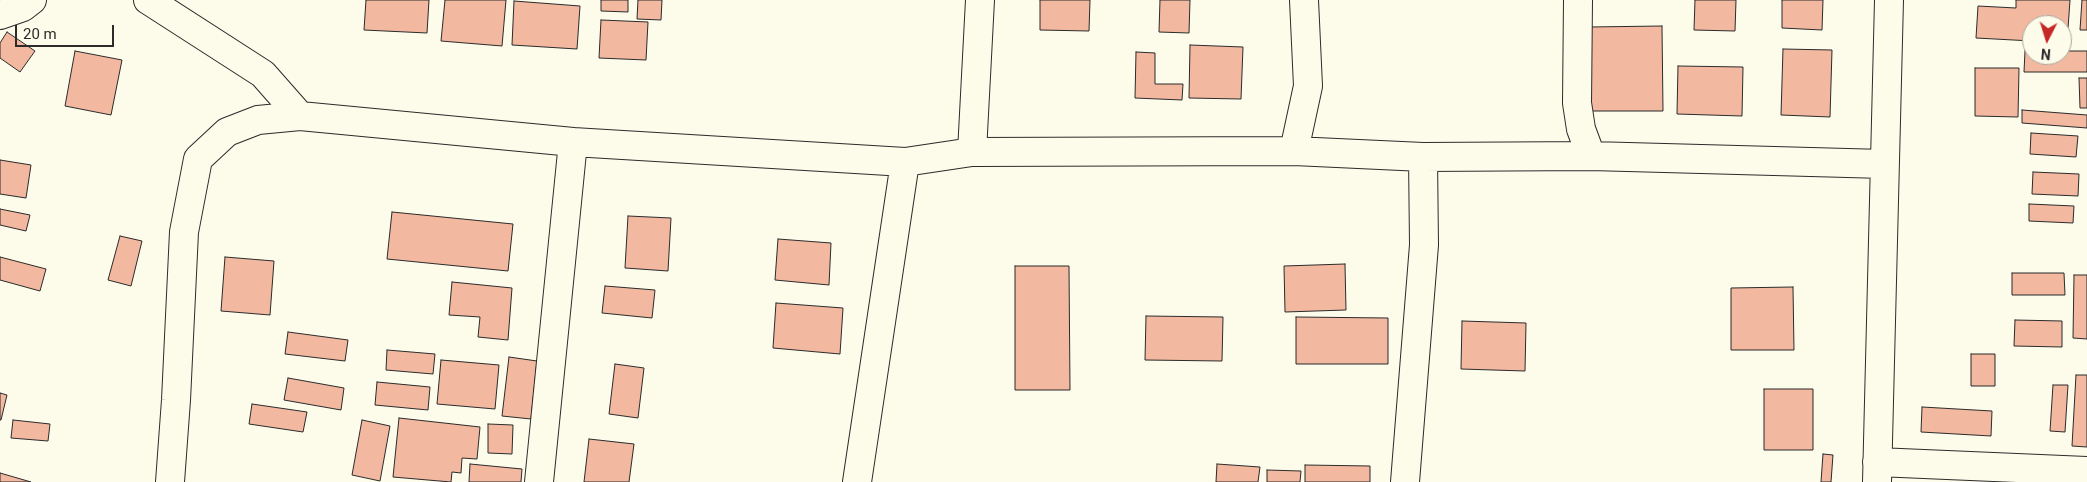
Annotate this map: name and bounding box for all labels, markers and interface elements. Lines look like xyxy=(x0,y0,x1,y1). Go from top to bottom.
scale bar xyxy=(18,15,116,47)
north arrow xyxy=(2022,15,2072,65)
text: 20 m xyxy=(23,25,57,43)
text: N xyxy=(2040,46,2051,62)

